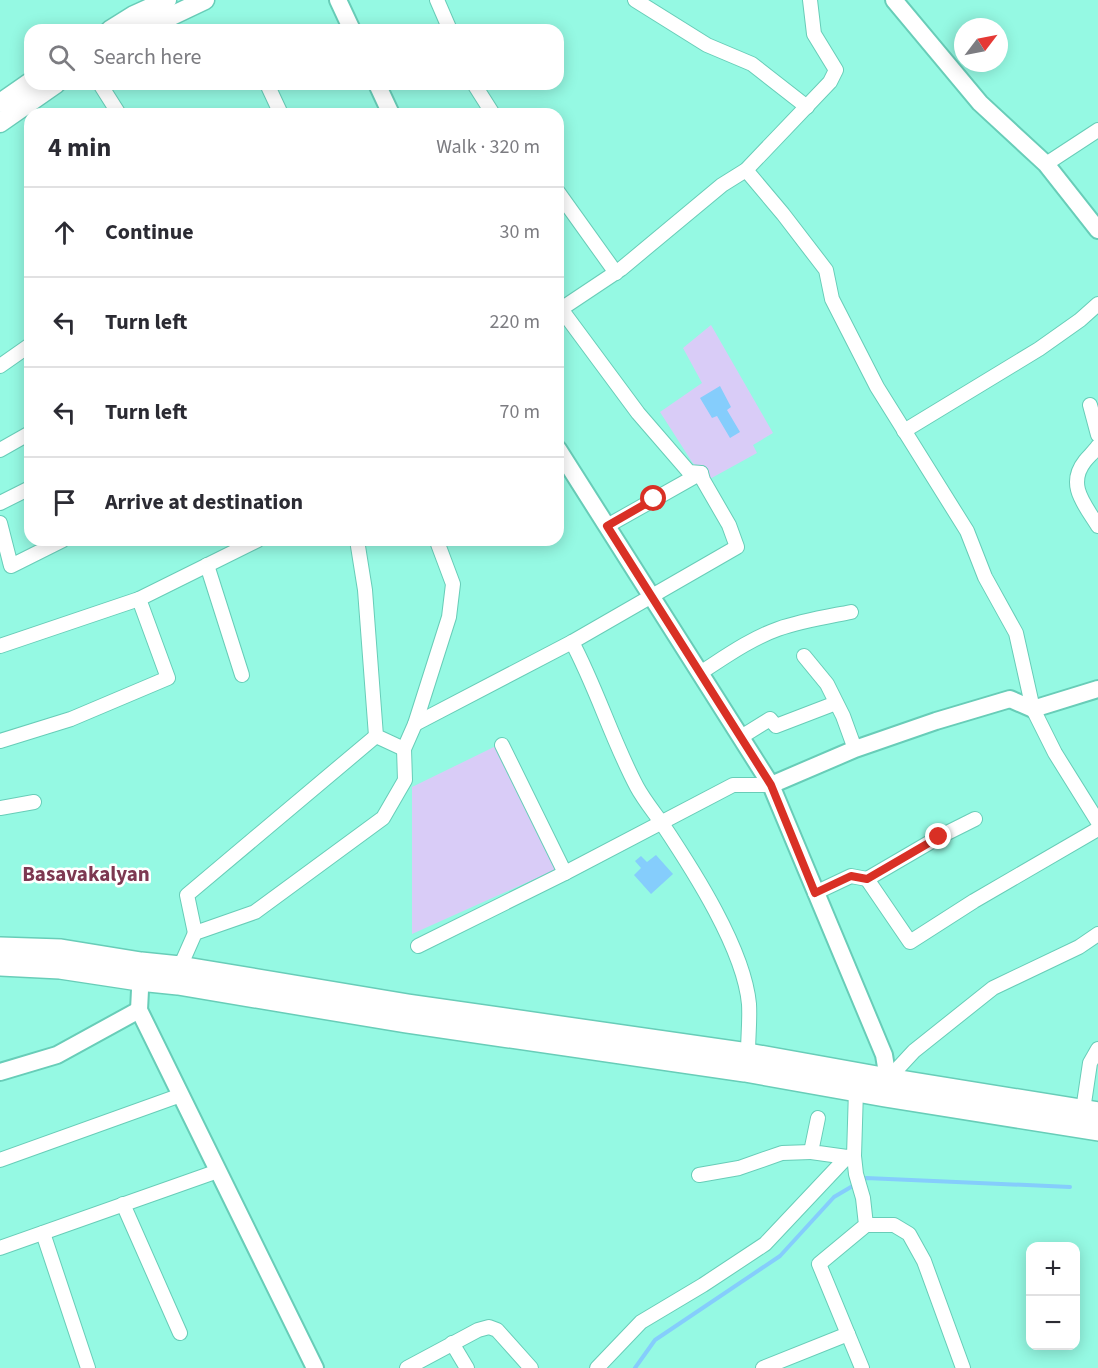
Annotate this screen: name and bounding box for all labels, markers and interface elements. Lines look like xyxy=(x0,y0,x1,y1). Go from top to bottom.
north arrow xyxy=(954,18,1008,72)
search box xyxy=(24,24,564,90)
icon: search xyxy=(45,41,78,74)
text: Search here xyxy=(93,41,201,73)
text: 4 min xyxy=(48,129,111,166)
text: Walk · 320 m xyxy=(436,133,540,161)
icon: ahead xyxy=(48,216,81,249)
text: Continue xyxy=(105,216,194,248)
text: 30 m xyxy=(500,218,540,246)
icon: left xyxy=(48,306,81,339)
text: Turn left xyxy=(105,306,187,338)
text: 220 m xyxy=(490,308,540,336)
icon: left xyxy=(48,396,81,429)
text: Turn left xyxy=(105,396,187,428)
text: 70 m xyxy=(500,398,540,426)
route start xyxy=(640,485,666,511)
icon: arrive xyxy=(48,486,81,519)
text: Arrive at destination xyxy=(105,486,303,518)
route end xyxy=(925,823,951,849)
district label: Basavakalyan xyxy=(22,859,150,889)
map controls xyxy=(1026,1242,1080,1350)
button: + xyxy=(1026,1242,1080,1296)
button: − xyxy=(1026,1296,1080,1350)

